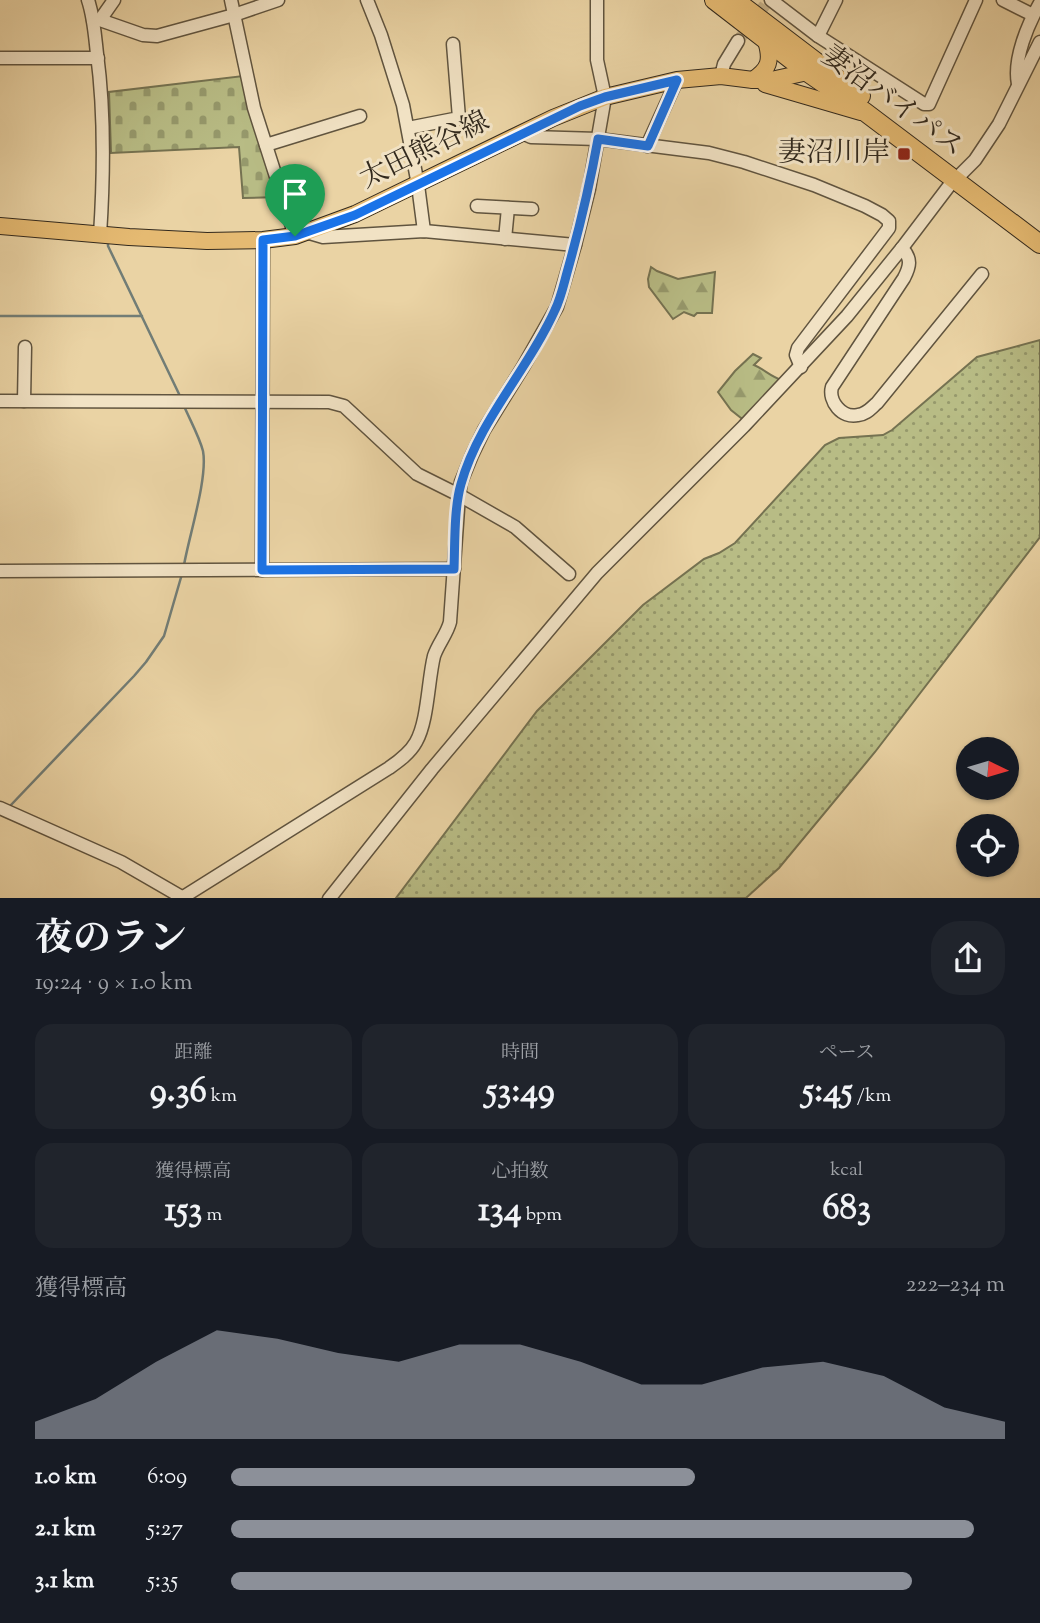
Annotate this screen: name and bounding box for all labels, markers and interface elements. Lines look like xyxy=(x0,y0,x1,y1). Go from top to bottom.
street label: 妻沼バイパス xyxy=(813,37,971,167)
street label: 太田熊谷線 xyxy=(353,102,497,200)
place label: 妻沼川岸 xyxy=(778,134,890,174)
marker: 妻沼川岸 xyxy=(896,146,912,162)
pin xyxy=(265,164,325,236)
icon: arrive xyxy=(276,175,314,213)
north arrow xyxy=(956,737,1018,800)
map controls xyxy=(956,737,1019,877)
button: locate xyxy=(956,814,1019,877)
text: 夜のラン xyxy=(35,914,187,968)
button: share xyxy=(931,921,1005,995)
text: 19:24 · 9 × 1.0 km xyxy=(35,967,192,1000)
text: 距離 xyxy=(174,1040,212,1067)
text: 時間 xyxy=(501,1040,539,1067)
text: ペース xyxy=(819,1040,875,1067)
text: 9.36 xyxy=(150,1067,207,1118)
text: 53:49 xyxy=(485,1067,555,1118)
text: 5:45 xyxy=(802,1067,853,1118)
text: km xyxy=(207,1083,237,1110)
text: /km xyxy=(853,1083,891,1110)
text: kcal xyxy=(830,1157,863,1184)
text: 獲得標高 xyxy=(155,1159,231,1186)
text: 心拍数 xyxy=(491,1159,549,1186)
text: 683 xyxy=(822,1184,871,1235)
text: 153 xyxy=(164,1186,202,1237)
text: 134 xyxy=(478,1186,522,1237)
text: m xyxy=(202,1202,222,1229)
text: bpm xyxy=(522,1202,562,1229)
text: 222–234 m xyxy=(906,1269,1005,1302)
text: 獲得標高 xyxy=(35,1273,127,1306)
text: 1.0 km xyxy=(35,1461,97,1494)
text: 6:09 xyxy=(147,1461,187,1494)
text: 2.1 km xyxy=(35,1513,96,1546)
text: 5:27 xyxy=(147,1513,183,1546)
text: 3.1 km xyxy=(35,1565,94,1598)
text: 5:35 xyxy=(147,1565,178,1598)

